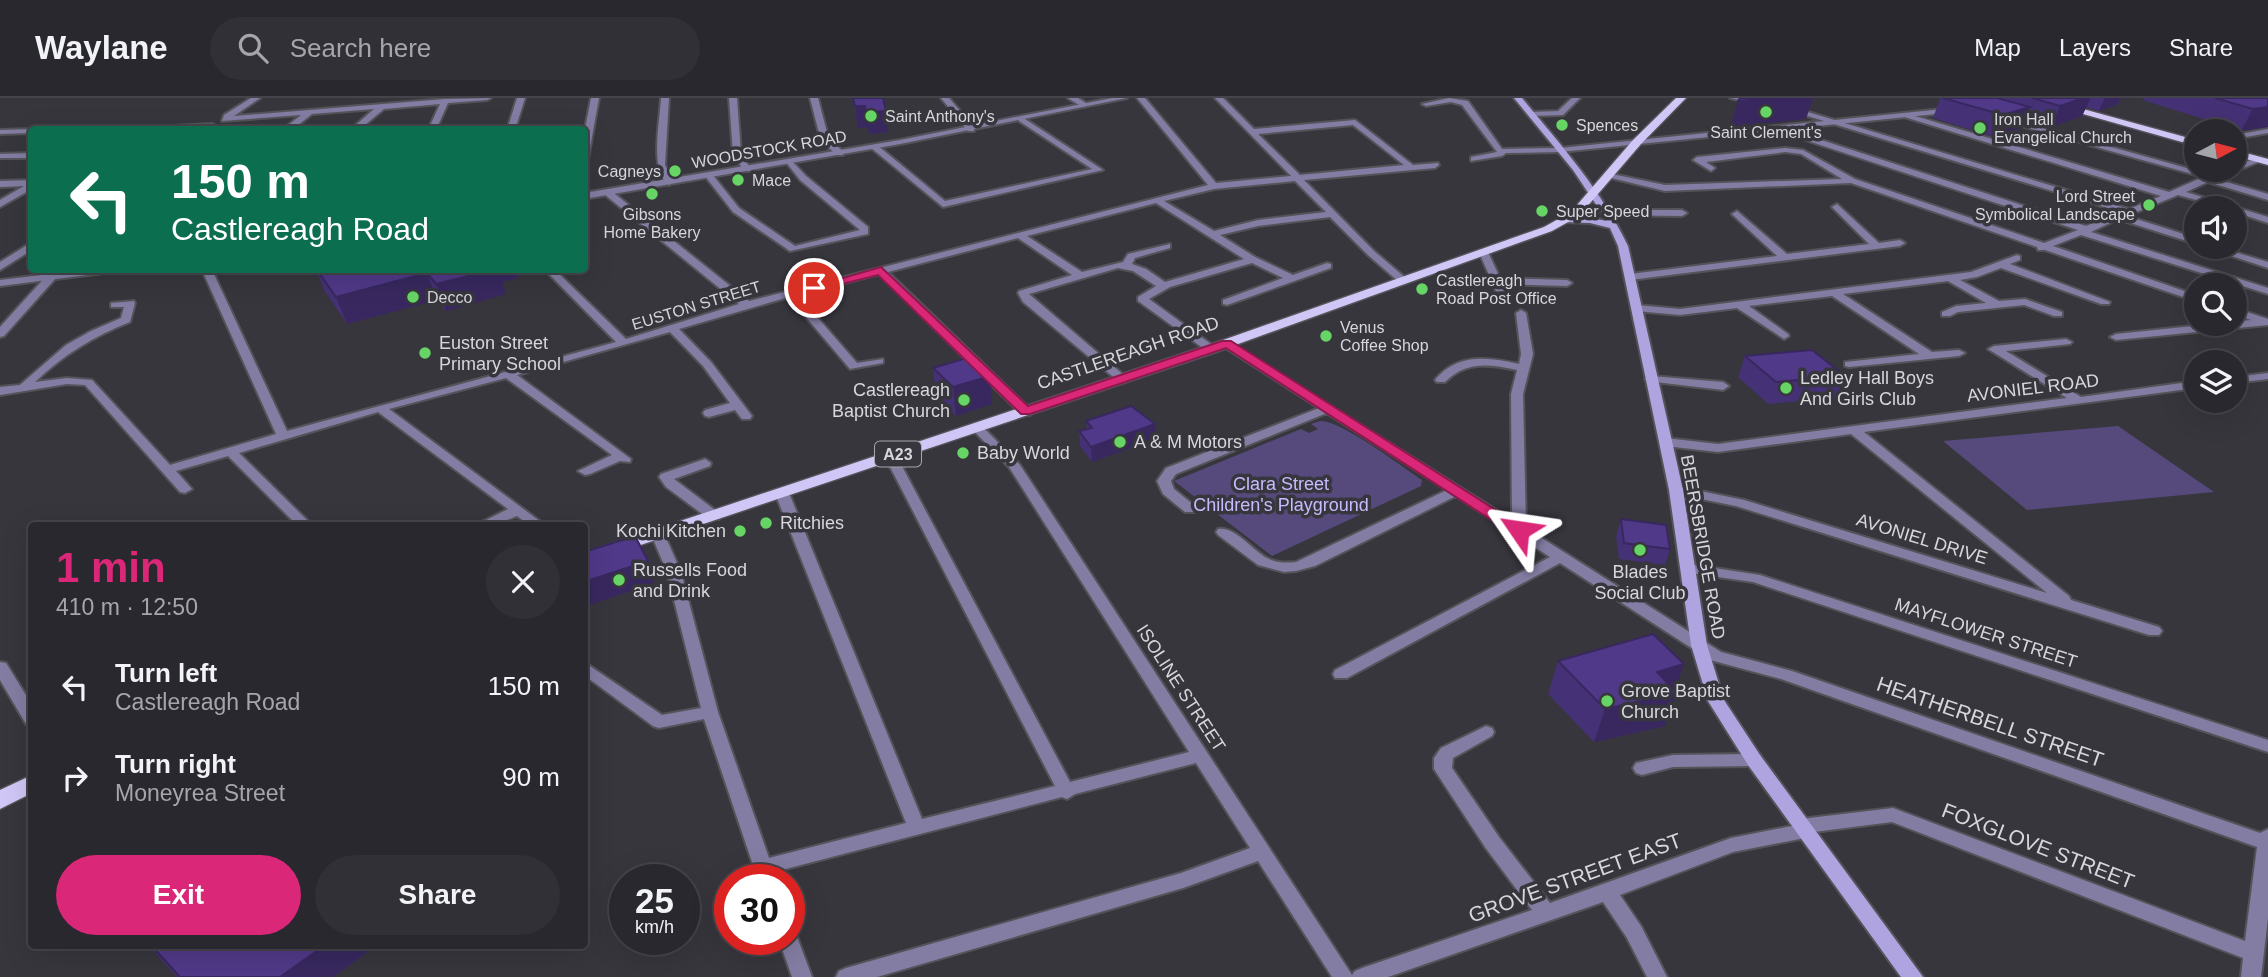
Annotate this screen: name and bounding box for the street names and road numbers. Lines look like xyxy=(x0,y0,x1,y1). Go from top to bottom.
street label: WOODSTOCK ROAD xyxy=(690,127,848,171)
street label: EUSTON STREET xyxy=(630,278,763,333)
street label: CASTLEREAGH ROAD xyxy=(1034,312,1222,394)
street label: AVONIEL ROAD xyxy=(1966,370,2100,406)
road number: A23 xyxy=(875,442,921,466)
street label: BEERSBRIDGE ROAD xyxy=(1677,453,1729,641)
street label: AVONIEL DRIVE xyxy=(1854,510,1990,568)
street label: MAYFLOWER STREET xyxy=(1892,594,2080,672)
street label: ISOLINE STREET xyxy=(1133,621,1229,755)
street label: HEATHERBELL STREET xyxy=(1874,672,2107,771)
street label: FOXGLOVE STREET xyxy=(1939,798,2138,893)
street label: GROVE STREET EAST xyxy=(1465,828,1685,927)

